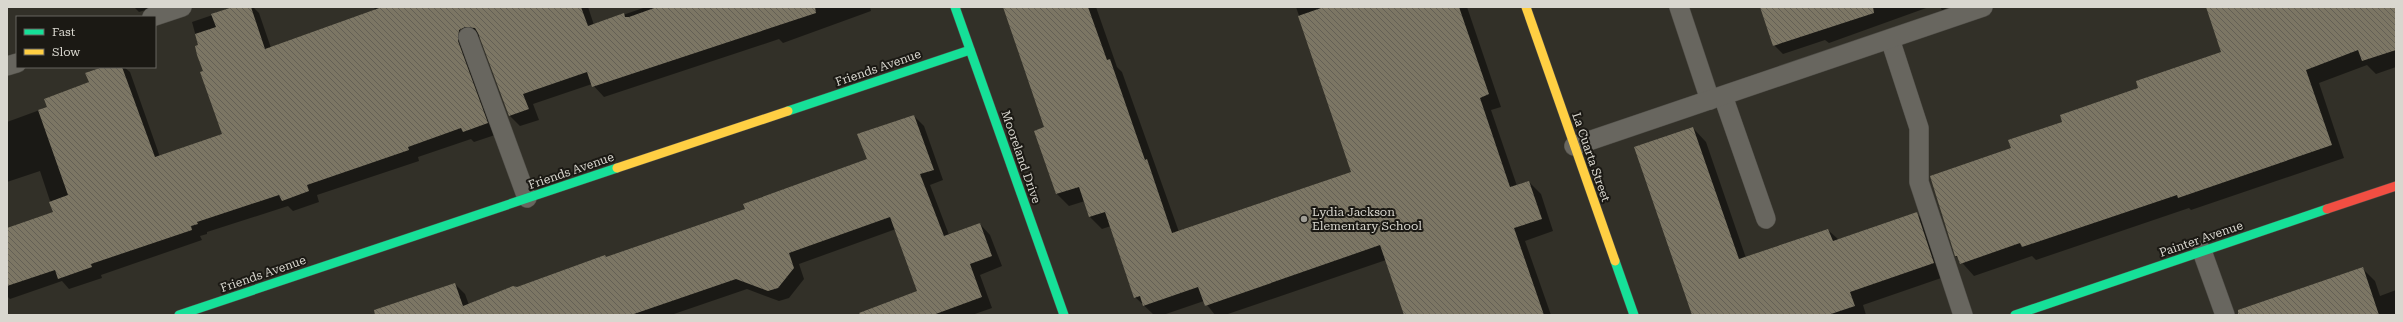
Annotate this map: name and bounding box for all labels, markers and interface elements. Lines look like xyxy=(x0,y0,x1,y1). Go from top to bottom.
legend xyxy=(16,16,156,68)
text: Fast xyxy=(52,25,76,39)
text: Slow xyxy=(52,45,80,59)
street label: Friends Avenue xyxy=(833,47,923,89)
street label: Mooreland Drive xyxy=(999,109,1044,206)
street label: La Cuarta Street xyxy=(1569,111,1613,204)
street label: Friends Avenue xyxy=(526,150,616,192)
place label: Lydia Jackson Elementary School xyxy=(1312,205,1422,233)
marker: Lydia Jackson Elementary School xyxy=(1299,214,1309,224)
street label: Painter Avenue xyxy=(2157,218,2245,260)
street label: Friends Avenue xyxy=(218,253,308,295)

